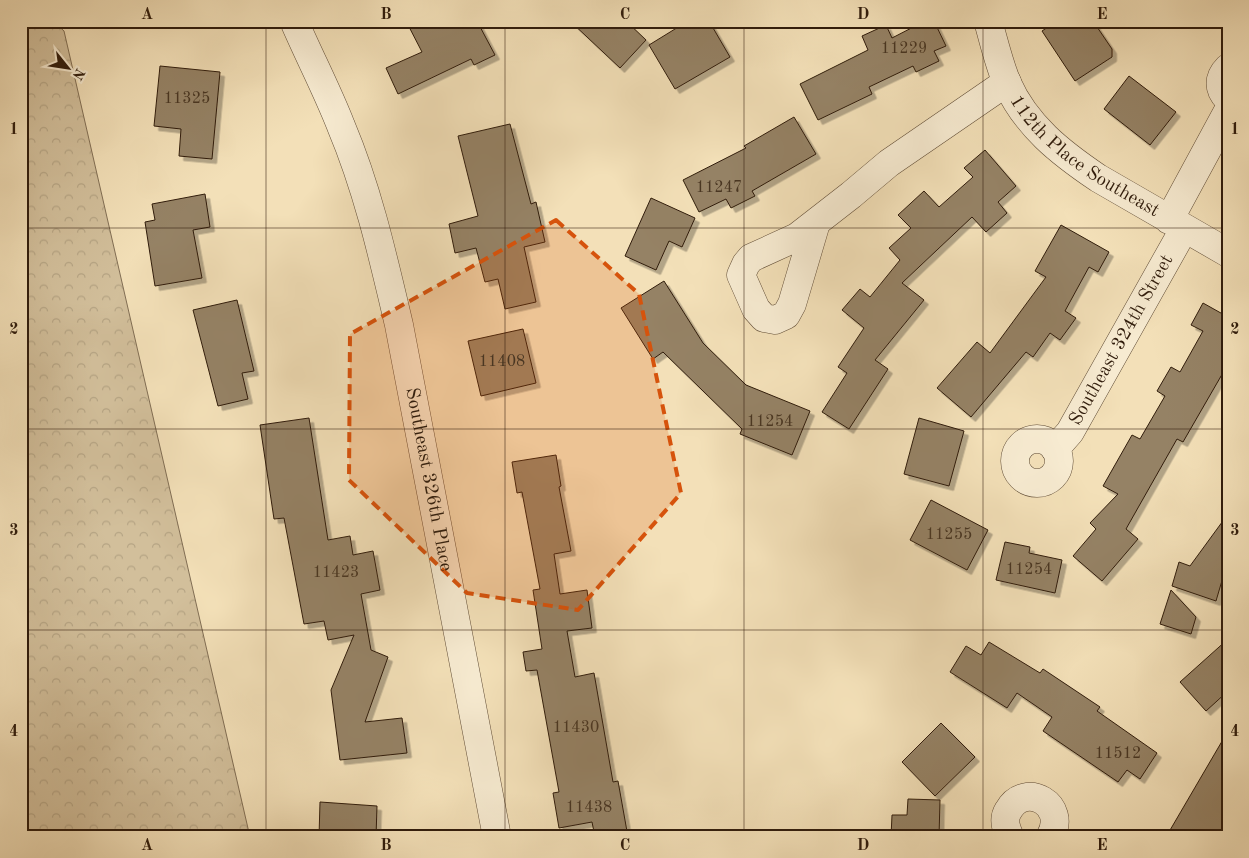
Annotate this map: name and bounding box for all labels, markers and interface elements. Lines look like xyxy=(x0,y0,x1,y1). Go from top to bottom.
text: A xyxy=(141,7,153,23)
text: B xyxy=(380,7,392,23)
text: C xyxy=(620,7,630,23)
text: D xyxy=(857,7,869,23)
text: E xyxy=(1096,7,1108,23)
house number: 11229 xyxy=(881,41,927,57)
north arrow xyxy=(42,42,92,92)
text: N xyxy=(70,66,87,82)
house number: 11325 xyxy=(164,91,210,107)
street label: 112th Place Southeast xyxy=(1006,92,1163,221)
text: 1 xyxy=(9,122,19,138)
text: 1 xyxy=(1230,122,1240,138)
house number: 11247 xyxy=(696,180,742,196)
street label: Southeast 324th Street xyxy=(1066,252,1177,429)
text: 2 xyxy=(9,322,19,338)
text: 2 xyxy=(1230,322,1240,338)
house number: 11408 xyxy=(479,354,525,370)
street label: Southeast 326th Place xyxy=(402,386,455,573)
house number: 11254 xyxy=(747,414,793,430)
text: 3 xyxy=(9,523,19,539)
text: 3 xyxy=(1230,523,1240,539)
house number: 11255 xyxy=(926,527,972,543)
house number: 11254 xyxy=(1006,562,1052,578)
house number: 11423 xyxy=(313,565,359,581)
house number: 11430 xyxy=(553,720,599,736)
text: 4 xyxy=(9,724,19,740)
text: 4 xyxy=(1230,724,1240,740)
house number: 11512 xyxy=(1095,746,1141,762)
house number: 11438 xyxy=(566,800,612,816)
text: A xyxy=(141,838,153,854)
text: B xyxy=(380,838,392,854)
text: C xyxy=(620,838,630,854)
text: D xyxy=(857,838,869,854)
text: E xyxy=(1096,838,1108,854)

